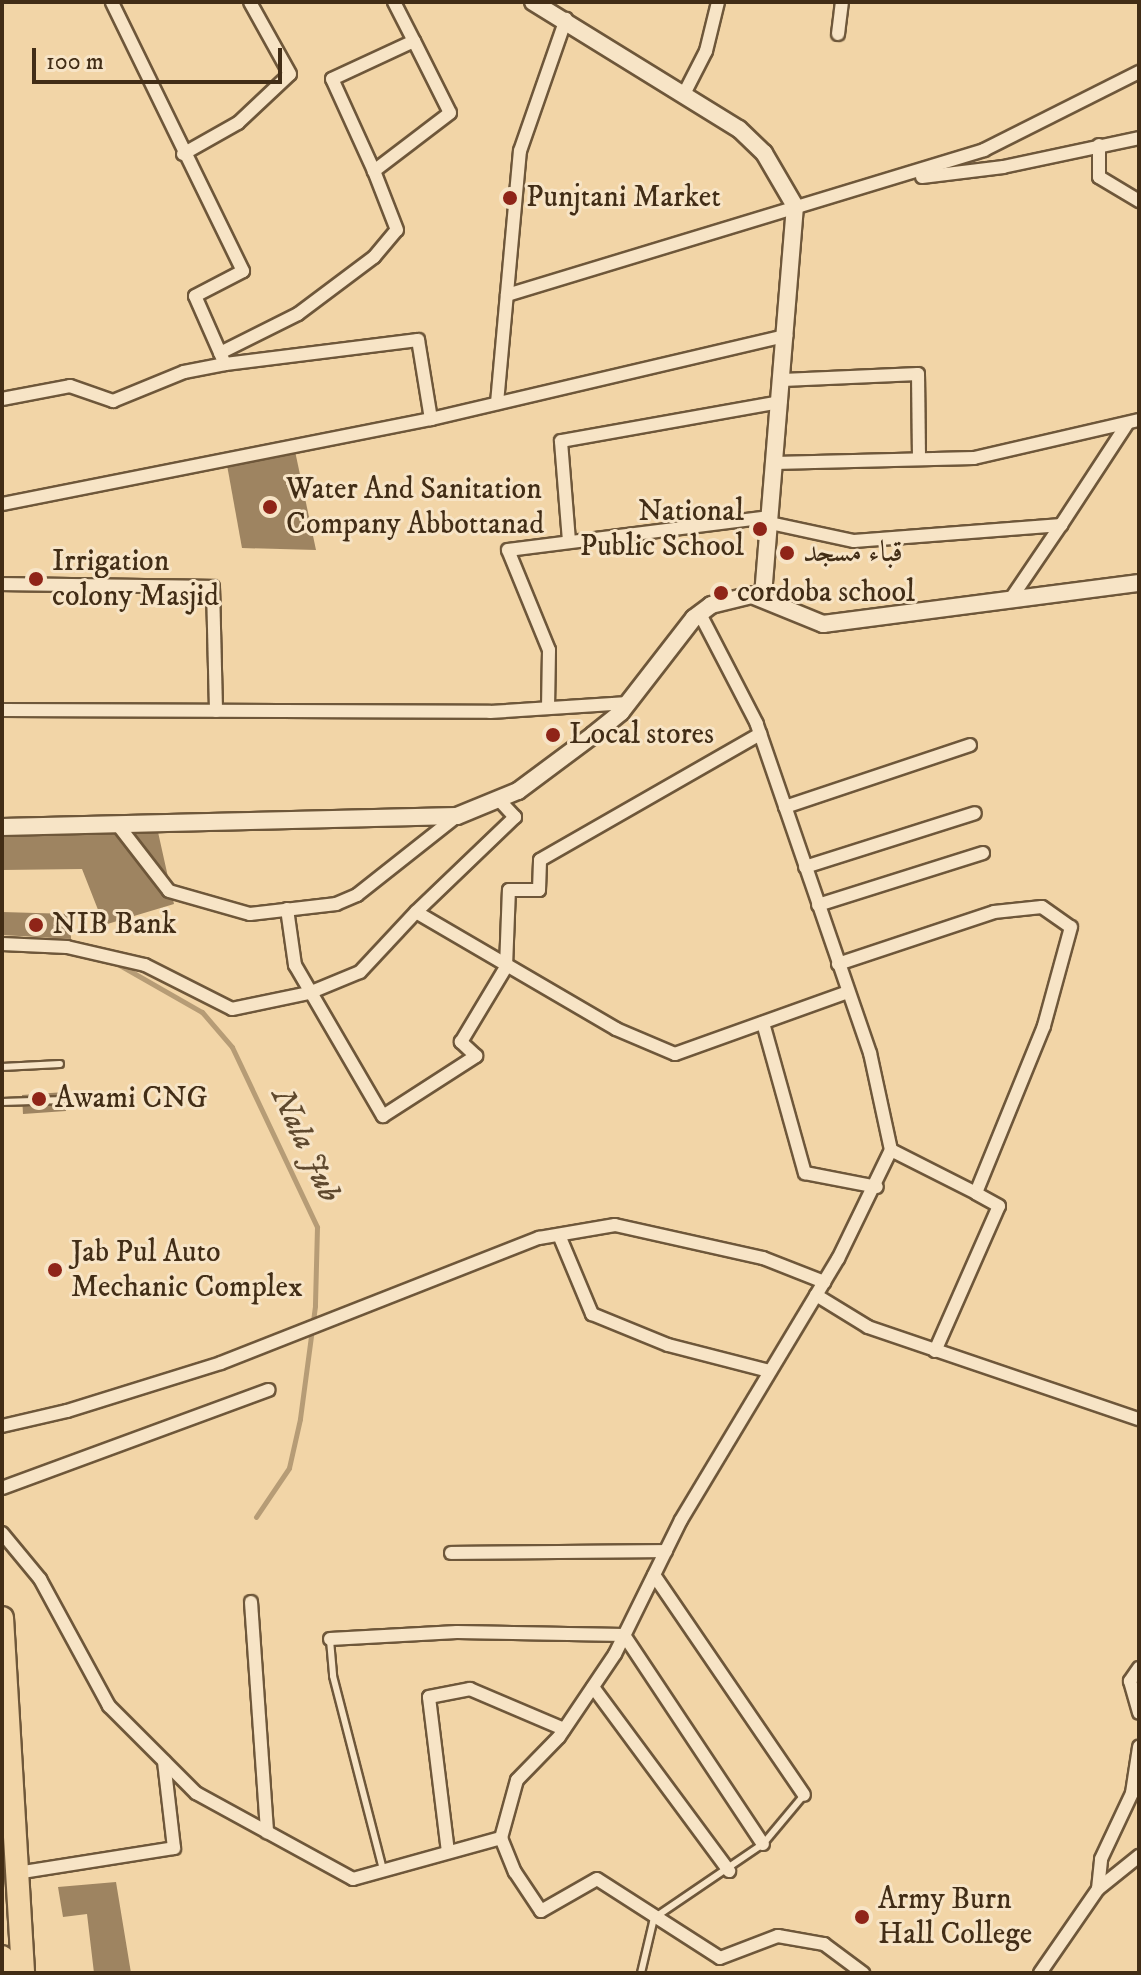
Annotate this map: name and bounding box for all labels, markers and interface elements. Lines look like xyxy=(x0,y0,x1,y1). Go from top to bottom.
scale bar xyxy=(36,32,286,82)
text: 100 m xyxy=(46,47,104,77)
place label: Punjtani Market xyxy=(526,180,721,216)
marker: Punjtani Market xyxy=(501,189,519,207)
place label: Water And Sanitation Company Abbottanad xyxy=(286,472,544,542)
place label: National Public School xyxy=(580,494,744,564)
marker: Water And Sanitation Company Abbottanad xyxy=(261,498,279,516)
marker: National Public School xyxy=(751,520,769,538)
place label: قباء مسجد xyxy=(803,535,903,571)
place label: Irrigation colony Masjid xyxy=(52,544,219,614)
marker: قباء مسجد xyxy=(778,544,796,562)
marker: Irrigation colony Masjid xyxy=(27,570,45,588)
place label: cordoba school xyxy=(737,575,915,611)
marker: cordoba school xyxy=(712,584,730,602)
place label: Local stores xyxy=(569,717,714,753)
marker: Local stores xyxy=(544,726,562,744)
place label: NIB Bank xyxy=(52,907,177,943)
marker: NIB Bank xyxy=(27,916,45,934)
place label: Awami CNG xyxy=(55,1081,207,1117)
water label: Nala Jub xyxy=(262,1082,348,1208)
marker: Awami CNG xyxy=(30,1090,48,1108)
place label: Jab Pul Auto Mechanic Complex xyxy=(71,1235,303,1306)
marker: Jab Pul Auto Mechanic Complex xyxy=(46,1261,64,1279)
place label: Army Burn Hall College xyxy=(878,1882,1032,1952)
marker: Army Burn Hall College xyxy=(853,1908,871,1926)

